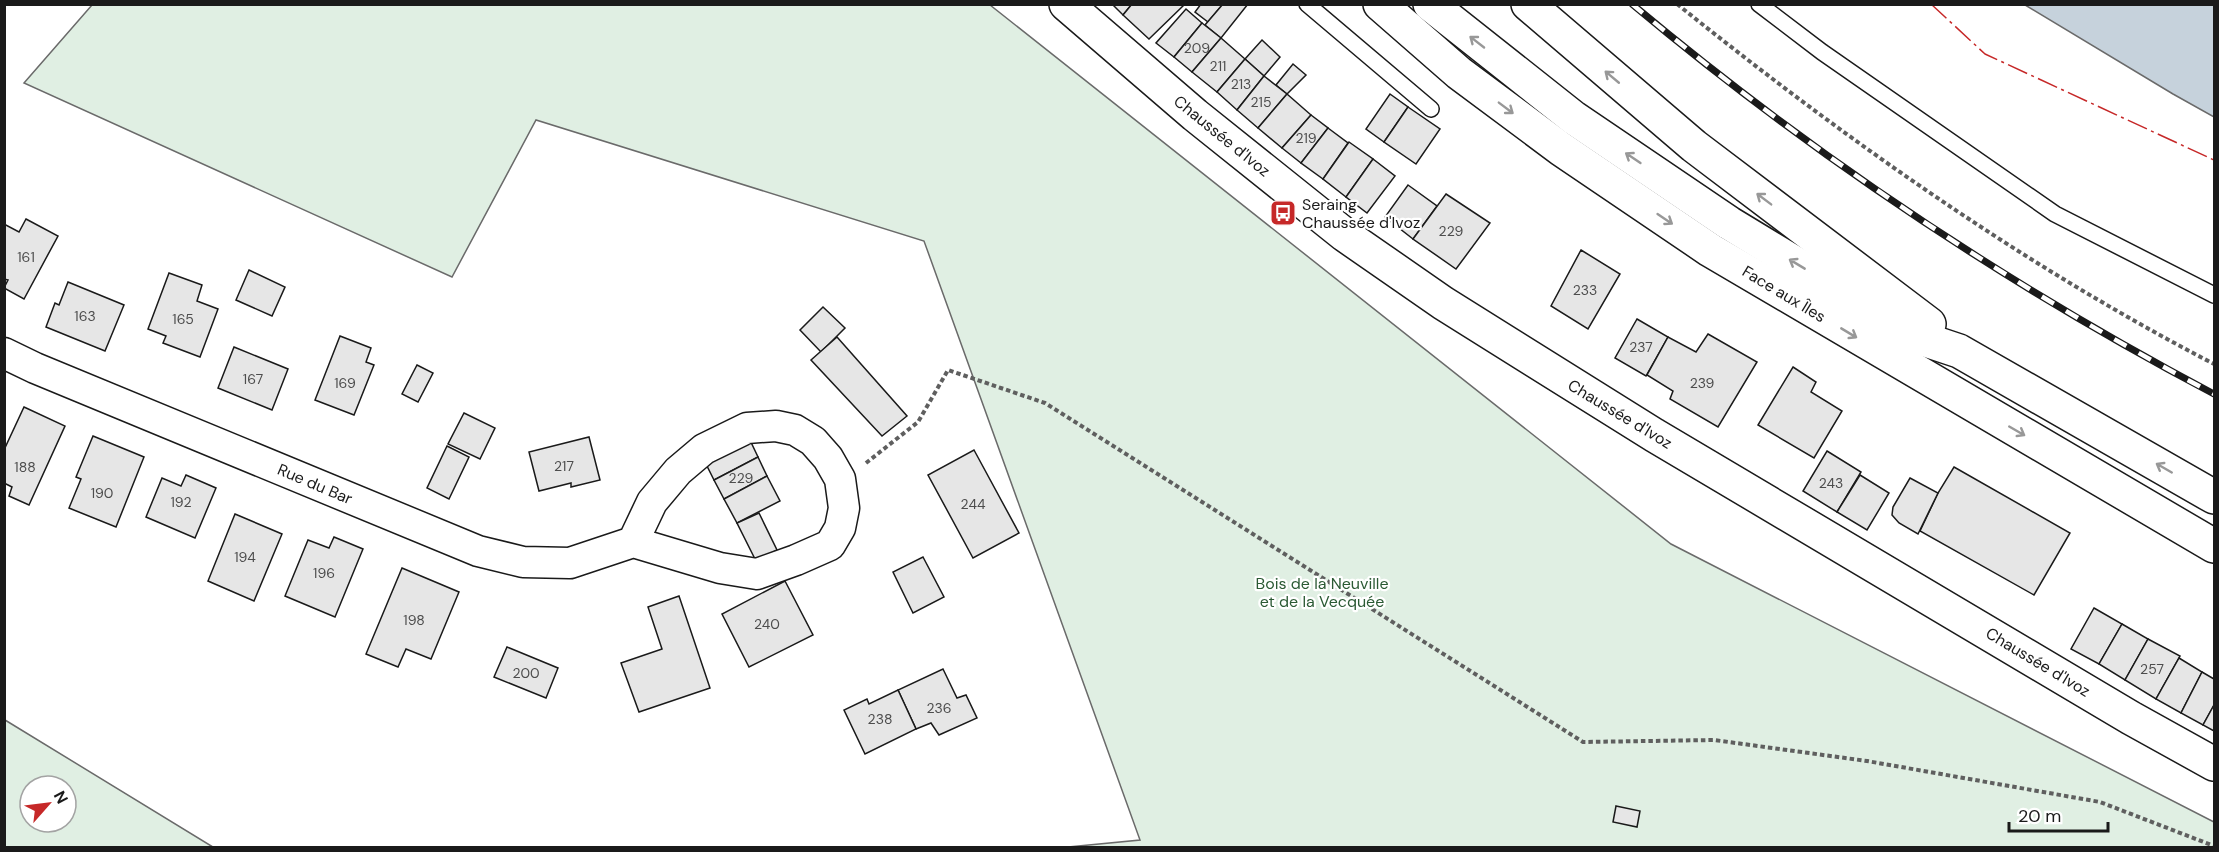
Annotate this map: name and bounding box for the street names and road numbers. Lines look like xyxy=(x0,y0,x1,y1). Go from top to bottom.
street label: Chaussée d'Ivoz xyxy=(1169,91,1275,181)
street label: Face aux Îles xyxy=(1738,261,1830,327)
street label: Chaussée d'Ivoz xyxy=(1564,375,1676,453)
street label: Rue du Bar xyxy=(274,459,356,509)
street label: Chaussée d'Ivoz xyxy=(1982,623,2094,701)

